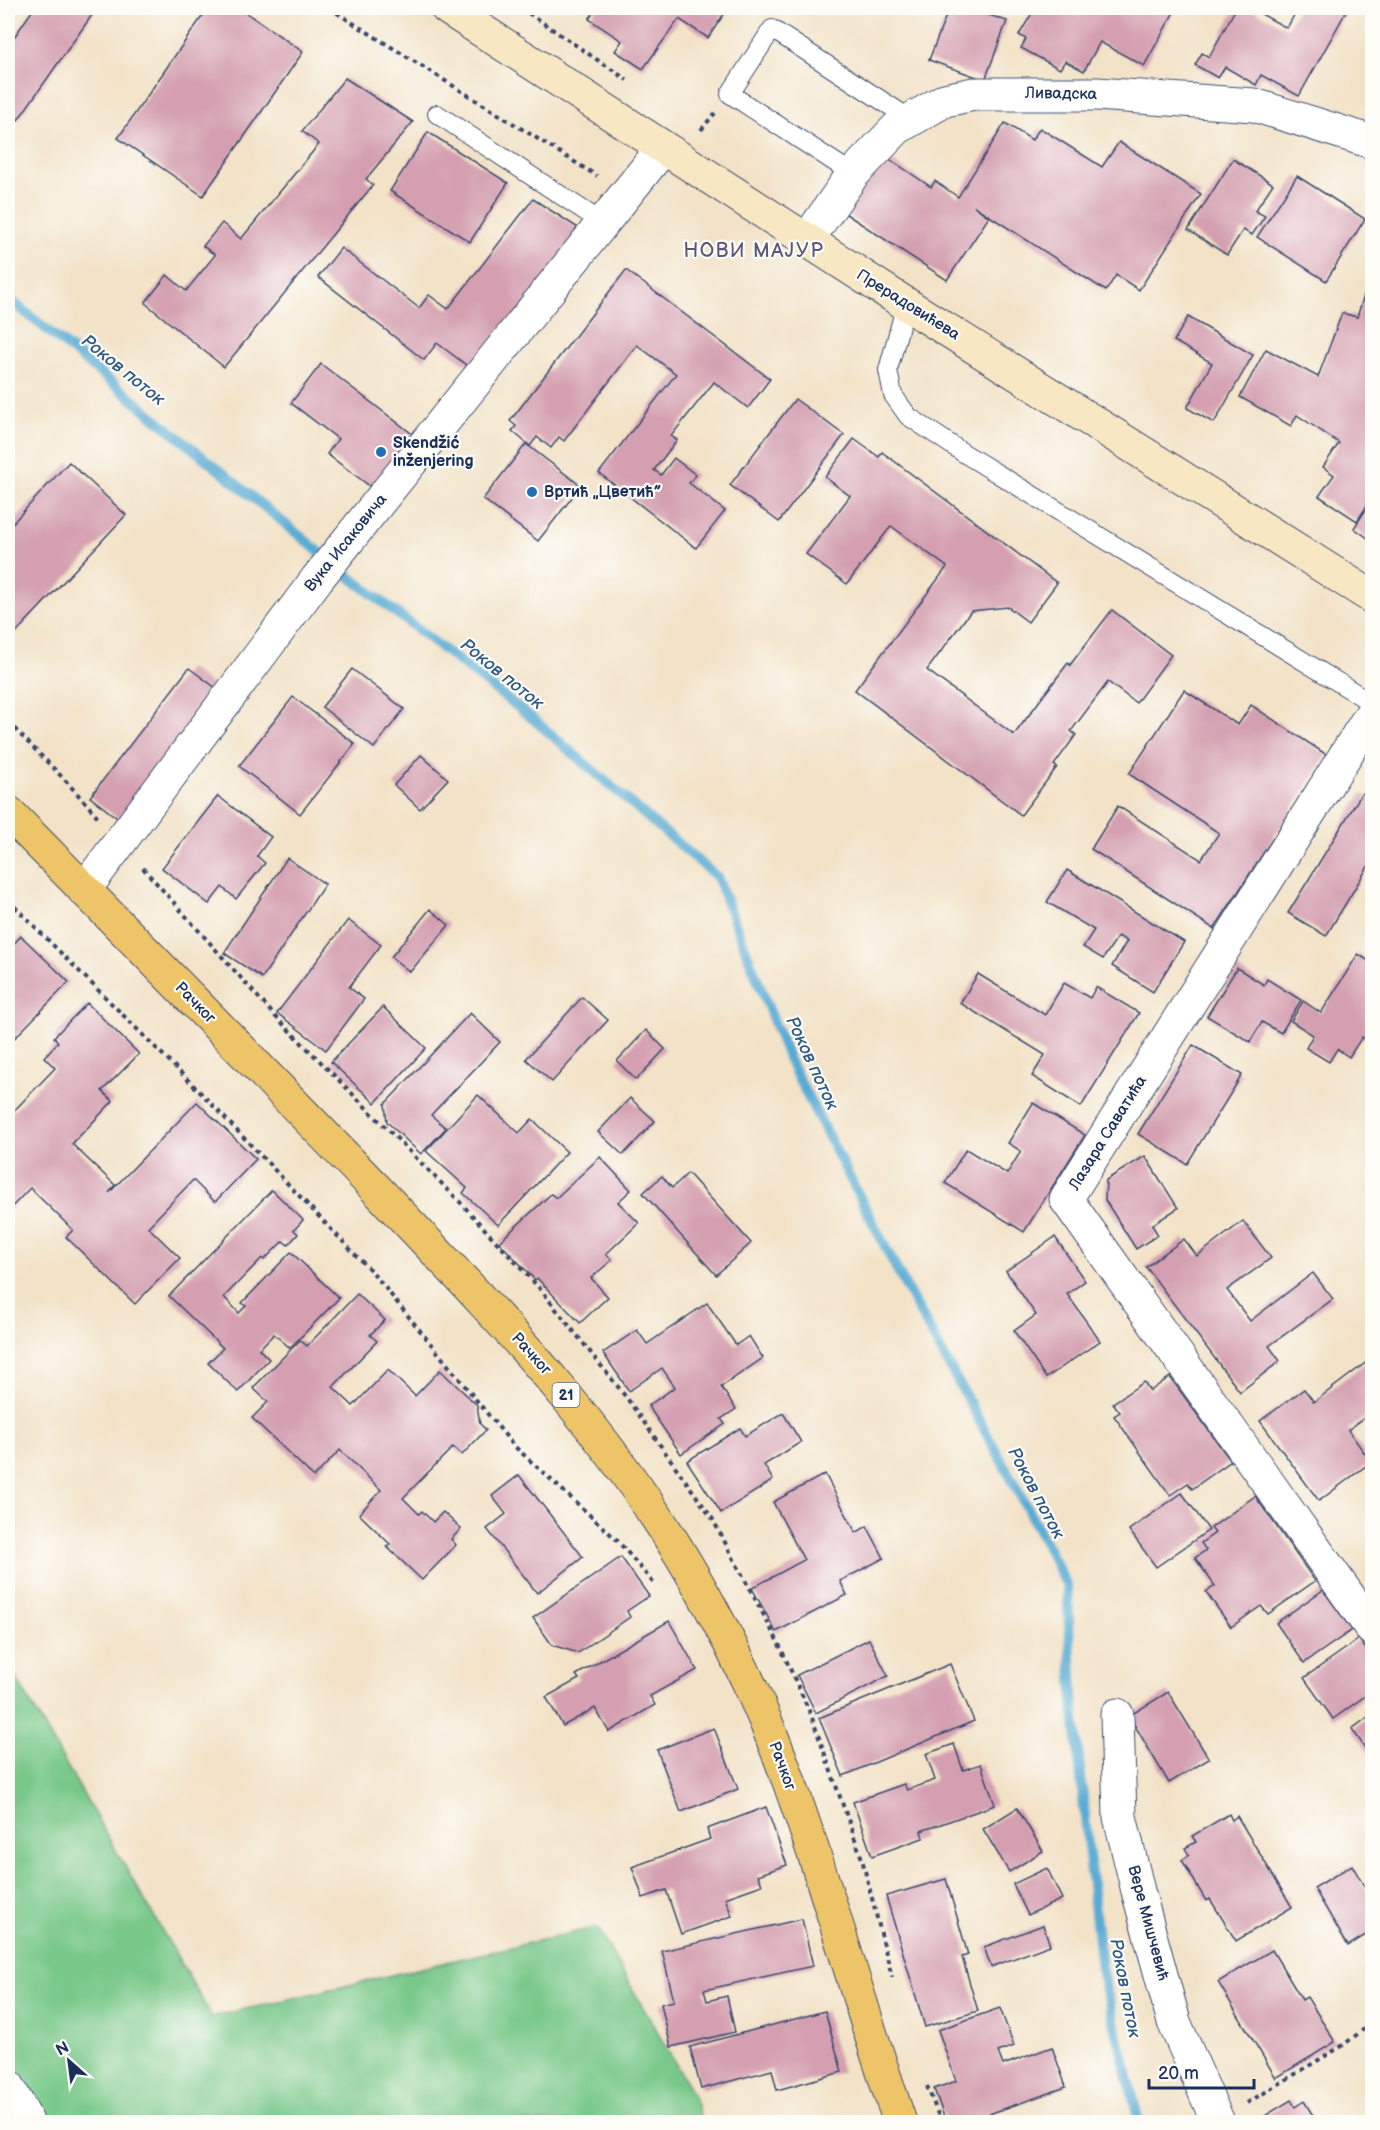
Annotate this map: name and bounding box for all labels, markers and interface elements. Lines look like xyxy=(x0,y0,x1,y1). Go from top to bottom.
street label: Ливадска xyxy=(1024,84,1098,104)
district label: НОВИ МАЈУР xyxy=(683,239,825,263)
street label: Прерадовићева xyxy=(853,266,964,345)
water label: Роков поток xyxy=(77,330,169,410)
place label: Skendžić inženjering xyxy=(393,434,474,471)
marker: Skendžić inženjering xyxy=(374,445,388,459)
place label: Вртић „Цветић” xyxy=(544,483,662,502)
marker: Вртић „Цветић” xyxy=(525,485,539,499)
street label: Вука Исаковича xyxy=(301,490,392,596)
water label: Роков поток xyxy=(456,634,548,714)
street label: Рачког xyxy=(171,978,219,1028)
water label: Роков поток xyxy=(781,1013,843,1114)
street label: Лазара Саватића xyxy=(1065,1072,1151,1195)
street label: Рачког xyxy=(507,1329,555,1379)
road number: 21 xyxy=(552,1383,580,1407)
water label: Роков поток xyxy=(1003,1443,1069,1543)
street label: Рачког xyxy=(764,1739,800,1793)
street label: Вере Мишчевић xyxy=(1123,1863,1173,1983)
water label: Роков поток xyxy=(1105,1936,1145,2040)
north arrow xyxy=(39,2031,99,2091)
text: N xyxy=(53,2038,72,2060)
scale bar xyxy=(1149,2052,1254,2090)
text: 20 m xyxy=(1158,2063,1199,2084)

